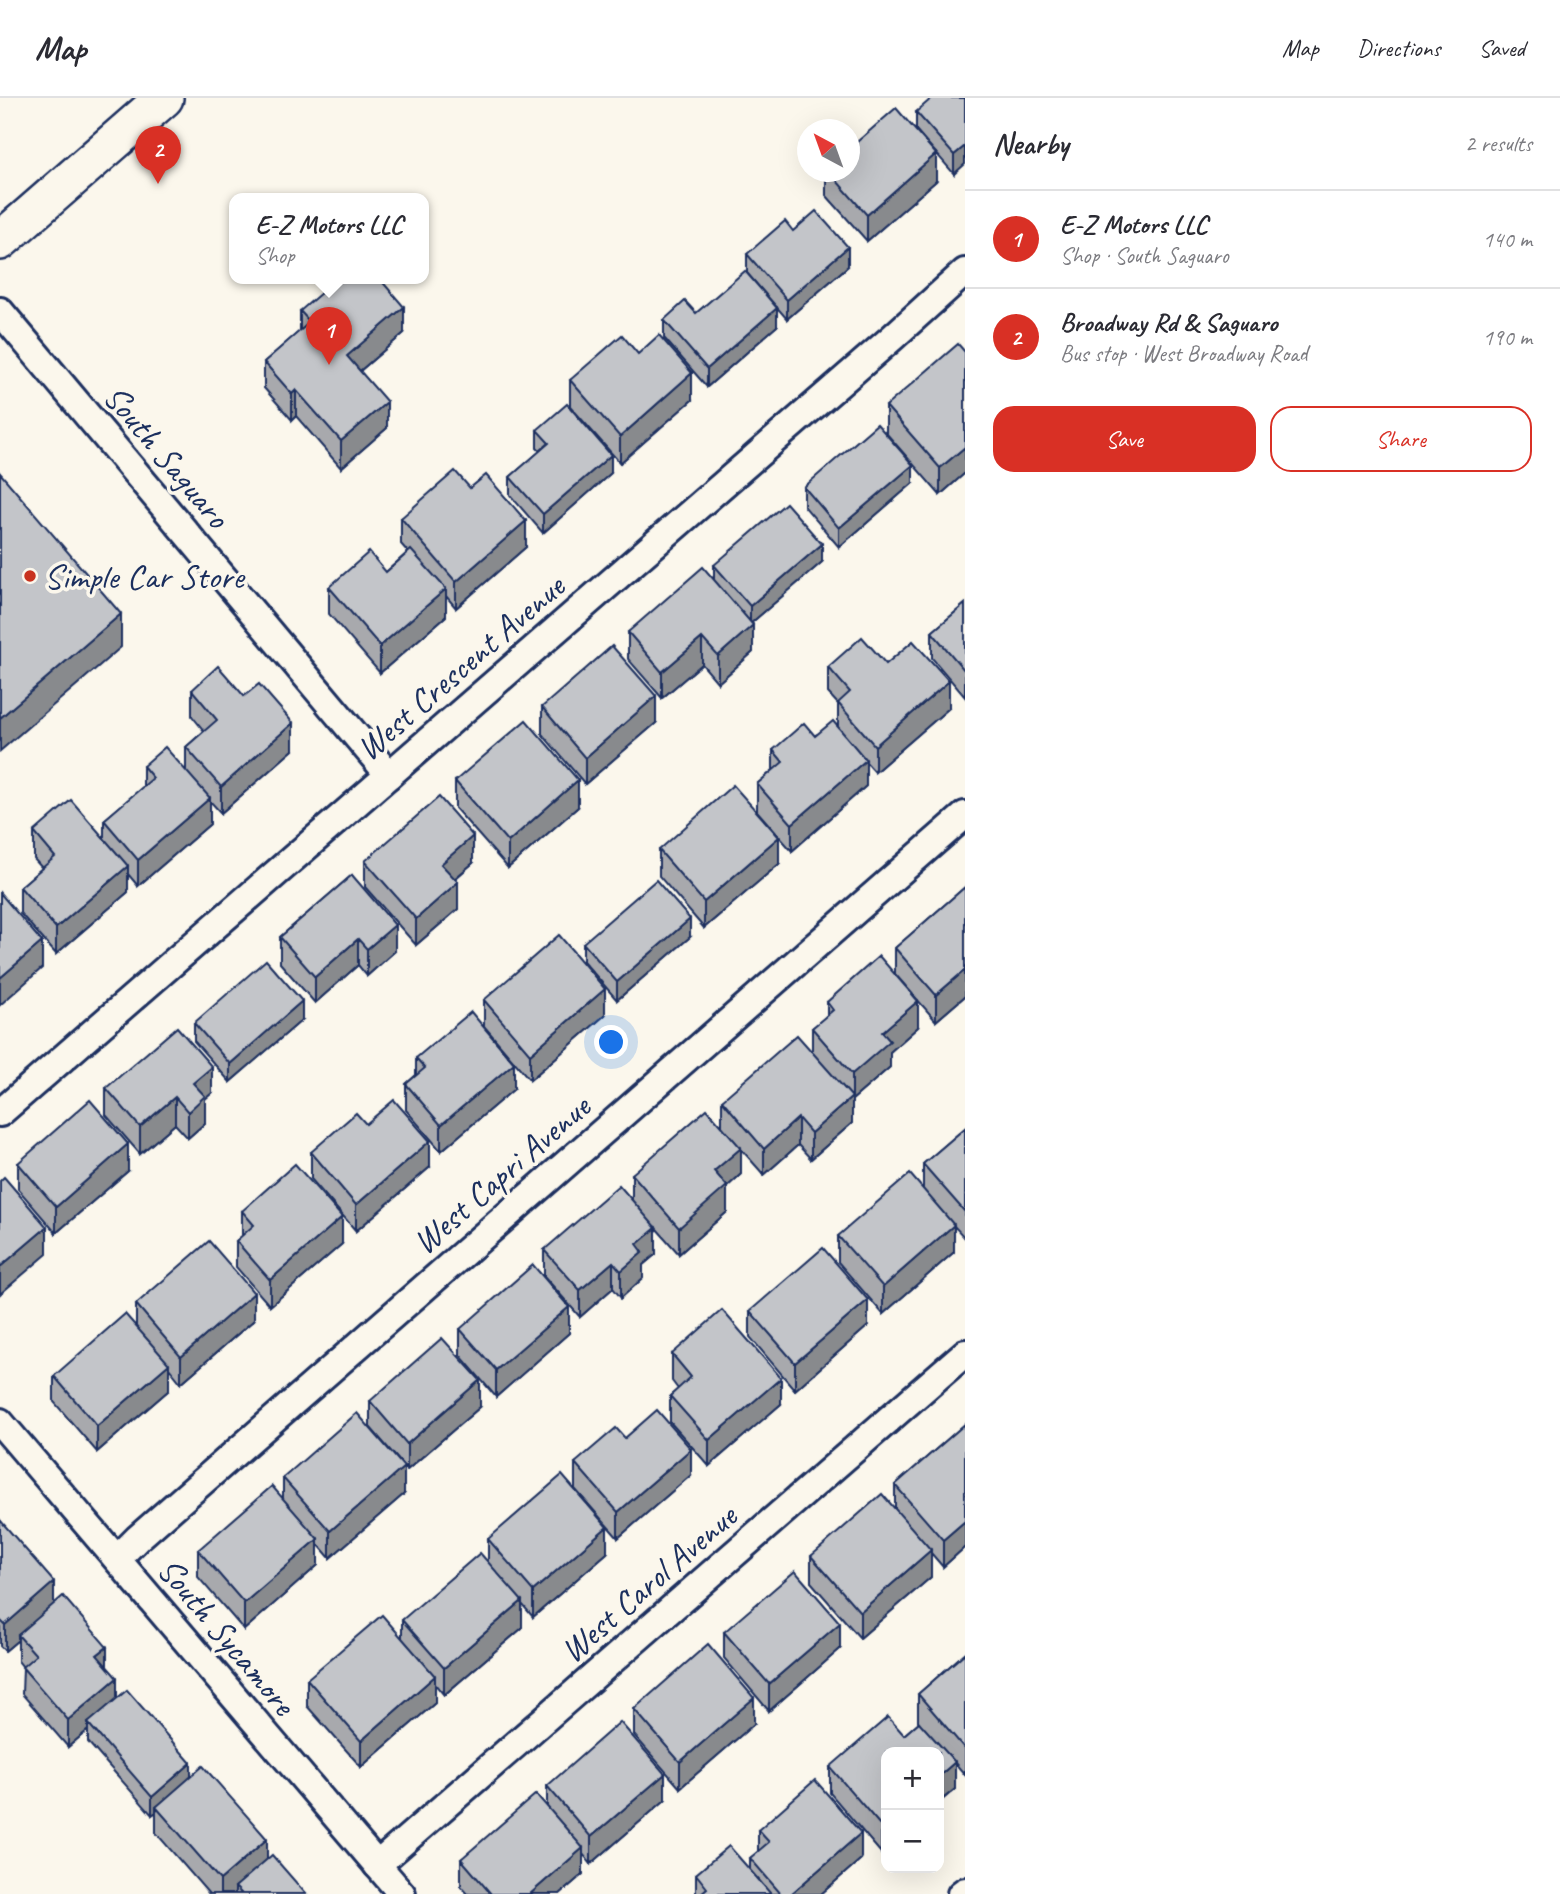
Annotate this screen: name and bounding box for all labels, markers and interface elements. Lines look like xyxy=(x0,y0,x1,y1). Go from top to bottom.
text: Map xyxy=(35,27,86,69)
text: Map xyxy=(1282,33,1319,63)
text: Directions xyxy=(1357,33,1440,63)
text: Saved xyxy=(1478,33,1525,63)
north arrow xyxy=(797,119,860,182)
text: Nearby xyxy=(993,125,1069,163)
pin: 2 xyxy=(135,126,181,184)
text: 2 results xyxy=(1465,129,1532,158)
popup xyxy=(229,193,429,284)
text: E-Z Motors LLC xyxy=(255,208,403,241)
text: E-Z Motors LLC xyxy=(1060,208,1207,241)
text: 1 xyxy=(1011,225,1021,254)
text: 140 m xyxy=(1483,225,1532,254)
text: Shop xyxy=(255,241,295,270)
text: Shop · South Saguaro xyxy=(1060,241,1229,270)
text: Broadway Rd & Saguaro xyxy=(1060,306,1278,339)
pin: 1 xyxy=(306,307,352,365)
text: 2 xyxy=(1011,323,1021,352)
text: 190 m xyxy=(1483,323,1532,352)
text: Bus stop · West Broadway Road xyxy=(1060,339,1308,368)
street label: South Saguaro xyxy=(94,375,241,539)
button: Save xyxy=(993,406,1256,472)
button: Share xyxy=(1270,406,1532,472)
place label: Simple Car Store xyxy=(44,554,246,599)
street label: West Crescent Avenue xyxy=(347,563,576,770)
marker: Simple Car Store xyxy=(22,568,38,584)
your location xyxy=(594,1025,628,1059)
street label: West Capri Avenue xyxy=(403,1083,602,1264)
street label: West Carol Avenue xyxy=(551,1493,748,1672)
street label: South Sycamore xyxy=(148,1548,307,1726)
map controls xyxy=(881,1747,944,1873)
button: + xyxy=(881,1747,944,1810)
button: − xyxy=(881,1810,944,1873)

